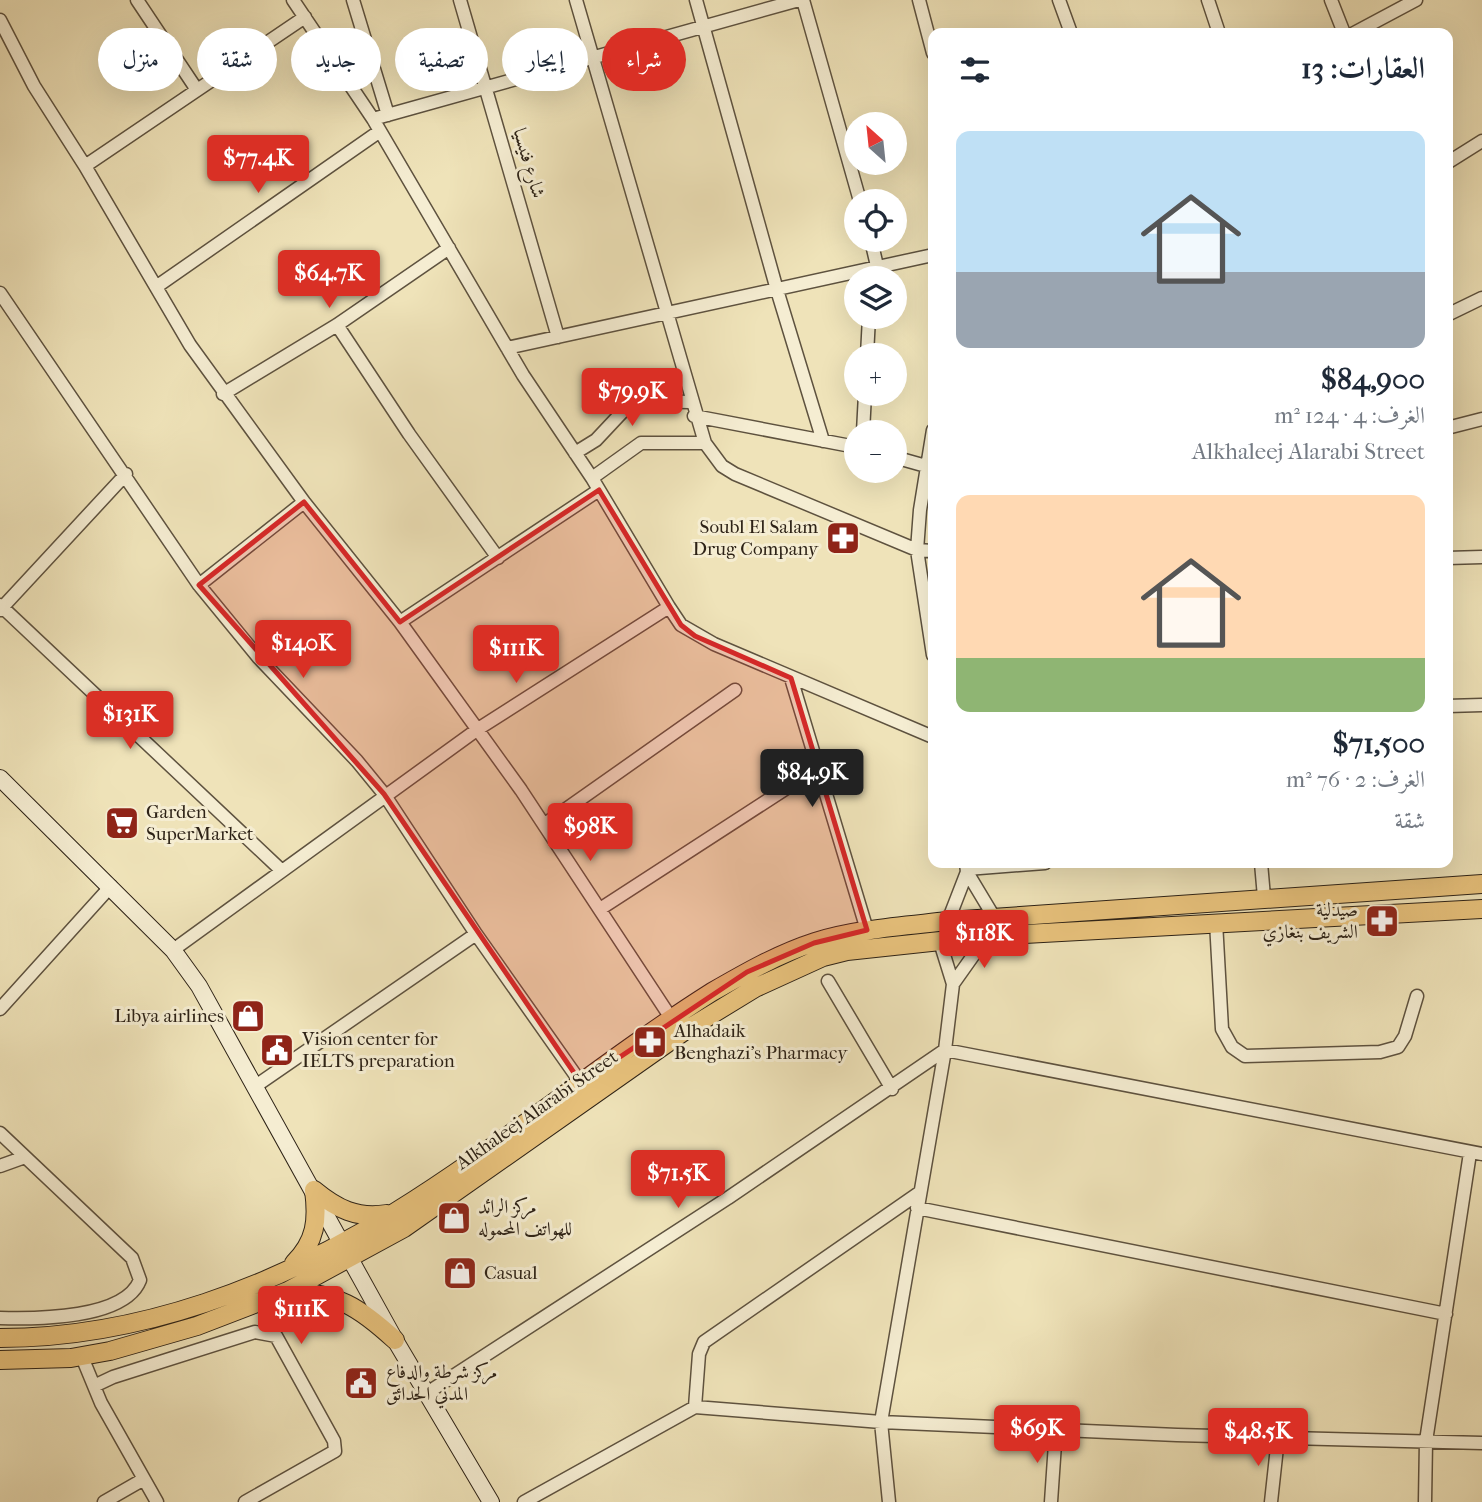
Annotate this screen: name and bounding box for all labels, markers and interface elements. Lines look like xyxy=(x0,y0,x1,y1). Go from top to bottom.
chip: منزل xyxy=(98,28,183,91)
chip: شقة xyxy=(197,28,277,91)
chip: جديد xyxy=(291,28,381,91)
chip: تصفية xyxy=(395,28,488,91)
chip: إيجار xyxy=(502,28,588,91)
chip: شراء xyxy=(602,28,686,91)
icon: filters xyxy=(956,51,994,89)
text: العقارات: 13 xyxy=(1301,51,1425,86)
north arrow xyxy=(844,112,906,175)
map controls xyxy=(844,112,907,483)
street label: شارع فنيسيا xyxy=(505,125,549,202)
pin: $77.4K xyxy=(201,136,315,195)
text: $77.4K xyxy=(223,144,293,171)
icon: home xyxy=(1128,176,1254,302)
button: locate xyxy=(844,189,907,252)
pin: $64.7K xyxy=(272,250,386,310)
text: $64.7K xyxy=(294,259,364,286)
button: layers xyxy=(844,266,907,329)
button: + xyxy=(844,343,907,406)
text: $84,900 xyxy=(1321,362,1425,397)
pin: $79.9K xyxy=(575,368,689,428)
text: $79.9K xyxy=(598,377,666,404)
text: الغرف: 4 · 124 m² xyxy=(1274,402,1425,429)
button: − xyxy=(844,420,907,483)
text: Alkhaleej Alarabi Street xyxy=(1192,438,1425,465)
place label: Soubl El Salam Drug Company xyxy=(693,516,819,560)
pharmacy icon: Soubl El Salam Drug Company xyxy=(824,519,862,557)
icon: home xyxy=(1128,540,1254,666)
pin: $140K xyxy=(254,620,352,680)
pin: $111K xyxy=(467,626,565,685)
text: $140K xyxy=(271,629,335,656)
text: $111K xyxy=(489,634,543,661)
pin: $131K xyxy=(81,692,179,751)
text: $131K xyxy=(102,700,158,727)
text: $71,500 xyxy=(1332,726,1425,761)
pin: $84.9K xyxy=(755,750,869,809)
text: $84.9K xyxy=(776,758,848,785)
text: الغرف: 2 · 76 m² xyxy=(1286,766,1425,793)
place label: Garden SuperMarket xyxy=(146,801,254,845)
supermarket icon: Garden SuperMarket xyxy=(103,804,141,842)
pin: $98K xyxy=(549,804,631,863)
text: شقة xyxy=(1395,807,1425,834)
text: $98K xyxy=(564,812,617,839)
place label: صيدلية الشريف بنغازي xyxy=(1262,899,1358,947)
pharmacy icon: صيدلية الشريف بنغازي xyxy=(1363,902,1401,940)
pin: $118K xyxy=(935,911,1033,970)
text: $118K xyxy=(955,919,1013,946)
shop icon: Libya airlines xyxy=(229,997,267,1035)
place label: Libya airlines xyxy=(114,1005,224,1027)
place label: Alhadaik Benghazi’s Pharmacy xyxy=(673,1020,848,1064)
pharmacy icon: Alhadaik Benghazi’s Pharmacy xyxy=(631,1023,669,1061)
place label: Vision center for IELTS preparation xyxy=(301,1028,455,1072)
public building icon: Vision center for IELTS preparation xyxy=(258,1031,296,1069)
street label: Alkhaleej Alarabi Street xyxy=(451,1046,622,1175)
pin: $71.5K xyxy=(621,1150,735,1210)
text: $71.5K xyxy=(647,1159,709,1186)
place label: مركز الرائد للهواتف المحموله xyxy=(478,1196,572,1241)
shop icon: مركز الرائد للهواتف المحموله xyxy=(435,1199,473,1237)
shop icon: Casual xyxy=(441,1254,479,1292)
place label: Casual xyxy=(484,1262,537,1284)
pin: $111K xyxy=(252,1286,350,1346)
text: $111K xyxy=(274,1295,328,1322)
place label: مركز شرطة والدفاع المدني الحدائق xyxy=(386,1361,497,1409)
public building icon: مركز شرطة والدفاع المدني الحدائق xyxy=(342,1364,380,1402)
pin: $69K xyxy=(996,1406,1078,1465)
pin: $48.5K xyxy=(1201,1408,1315,1468)
text: $69K xyxy=(1010,1414,1064,1441)
text: $48.5K xyxy=(1224,1417,1292,1444)

